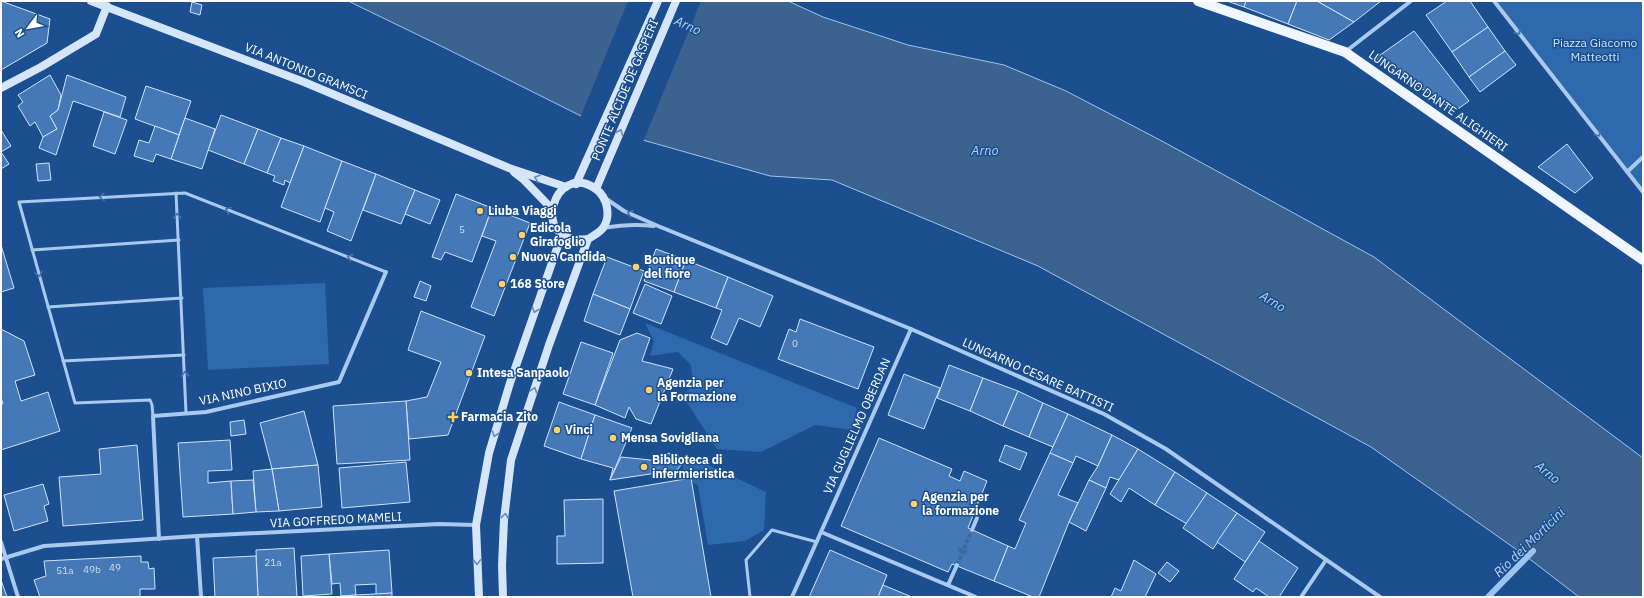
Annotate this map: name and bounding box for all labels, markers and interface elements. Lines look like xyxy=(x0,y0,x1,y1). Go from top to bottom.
north arrow xyxy=(8,8,48,48)
water label: Arno xyxy=(671,12,704,39)
street label: PONTE ALCIDE DE GASPERI xyxy=(588,17,661,163)
text: N xyxy=(11,26,28,40)
one-way arrow xyxy=(1514,27,1521,34)
park label: Piazza Giacomo Matteotti xyxy=(1553,35,1638,64)
street label: VIA ANTONIO GRAMSCI xyxy=(243,39,370,102)
street label: LUNGARNO DANTE ALIGHIERI xyxy=(1366,47,1511,155)
one-way arrow xyxy=(615,129,623,137)
one-way arrow xyxy=(1594,130,1601,137)
water label: Arno xyxy=(970,142,999,159)
one-way arrow xyxy=(534,174,541,182)
one-way arrow xyxy=(99,193,105,202)
place label: Liuba Viaggi xyxy=(488,203,557,218)
one-way arrow xyxy=(225,206,232,214)
marker: Liuba Viaggi xyxy=(475,206,485,216)
one-way arrow xyxy=(626,211,634,218)
one-way arrow xyxy=(173,213,182,219)
place label: Edicola Girafoglio xyxy=(530,220,585,249)
house number: 5 xyxy=(459,223,465,236)
marker: Edicola Girafoglio xyxy=(517,230,527,240)
place label: Nuova Candida xyxy=(521,249,606,264)
marker: Nuova Candida xyxy=(508,252,518,262)
place label: Boutique del fiore xyxy=(644,252,695,281)
one-way arrow xyxy=(346,254,353,262)
marker: Boutique del fiore xyxy=(631,262,641,272)
one-way arrow xyxy=(34,270,43,277)
place label: 168 Store xyxy=(510,276,565,291)
marker: 168 Store xyxy=(497,279,507,289)
water label: Arno xyxy=(1256,287,1289,316)
one-way arrow xyxy=(532,307,540,314)
street label: LUNGARNO CESARE BATTISTI xyxy=(960,334,1116,415)
house number: 0 xyxy=(792,337,798,350)
street label: VIA GUGLIELMO OBERDAN xyxy=(820,355,893,496)
place label: Intesa Sanpaolo xyxy=(477,365,569,380)
marker: Intesa Sanpaolo xyxy=(464,368,474,378)
one-way arrow xyxy=(181,371,189,377)
street label: VIA NINO BIXIO xyxy=(198,375,288,408)
place label: Agenzia per la Formazione xyxy=(657,375,737,404)
marker: Agenzia per la Formazione xyxy=(644,385,654,395)
one-way arrow xyxy=(529,387,538,394)
place label: Farmacia Zito xyxy=(461,409,538,424)
marker: Farmacia Zito xyxy=(448,412,458,422)
place label: Vinci xyxy=(565,422,593,437)
marker: Vinci xyxy=(552,425,562,435)
one-way arrow xyxy=(491,430,500,437)
place label: Mensa Sovigliana xyxy=(621,430,719,445)
marker: Mensa Sovigliana xyxy=(608,433,618,443)
place label: Biblioteca di infermieristica xyxy=(652,452,735,481)
water label: Arno xyxy=(1531,457,1564,488)
marker: Biblioteca di infermieristica xyxy=(639,462,649,472)
place label: Agenzia per la formazione xyxy=(922,489,999,518)
marker: Agenzia per la formazione xyxy=(909,499,919,509)
water label: Rio dei Morticini xyxy=(1490,504,1569,581)
street label: VIA GOFFREDO MAMELI xyxy=(270,509,402,530)
one-way arrow xyxy=(500,513,509,519)
house number: 21a xyxy=(264,556,282,569)
one-way arrow xyxy=(473,559,482,565)
house number: 49 xyxy=(109,561,121,574)
house number: 49b xyxy=(83,563,101,576)
house number: 51a xyxy=(56,564,74,577)

